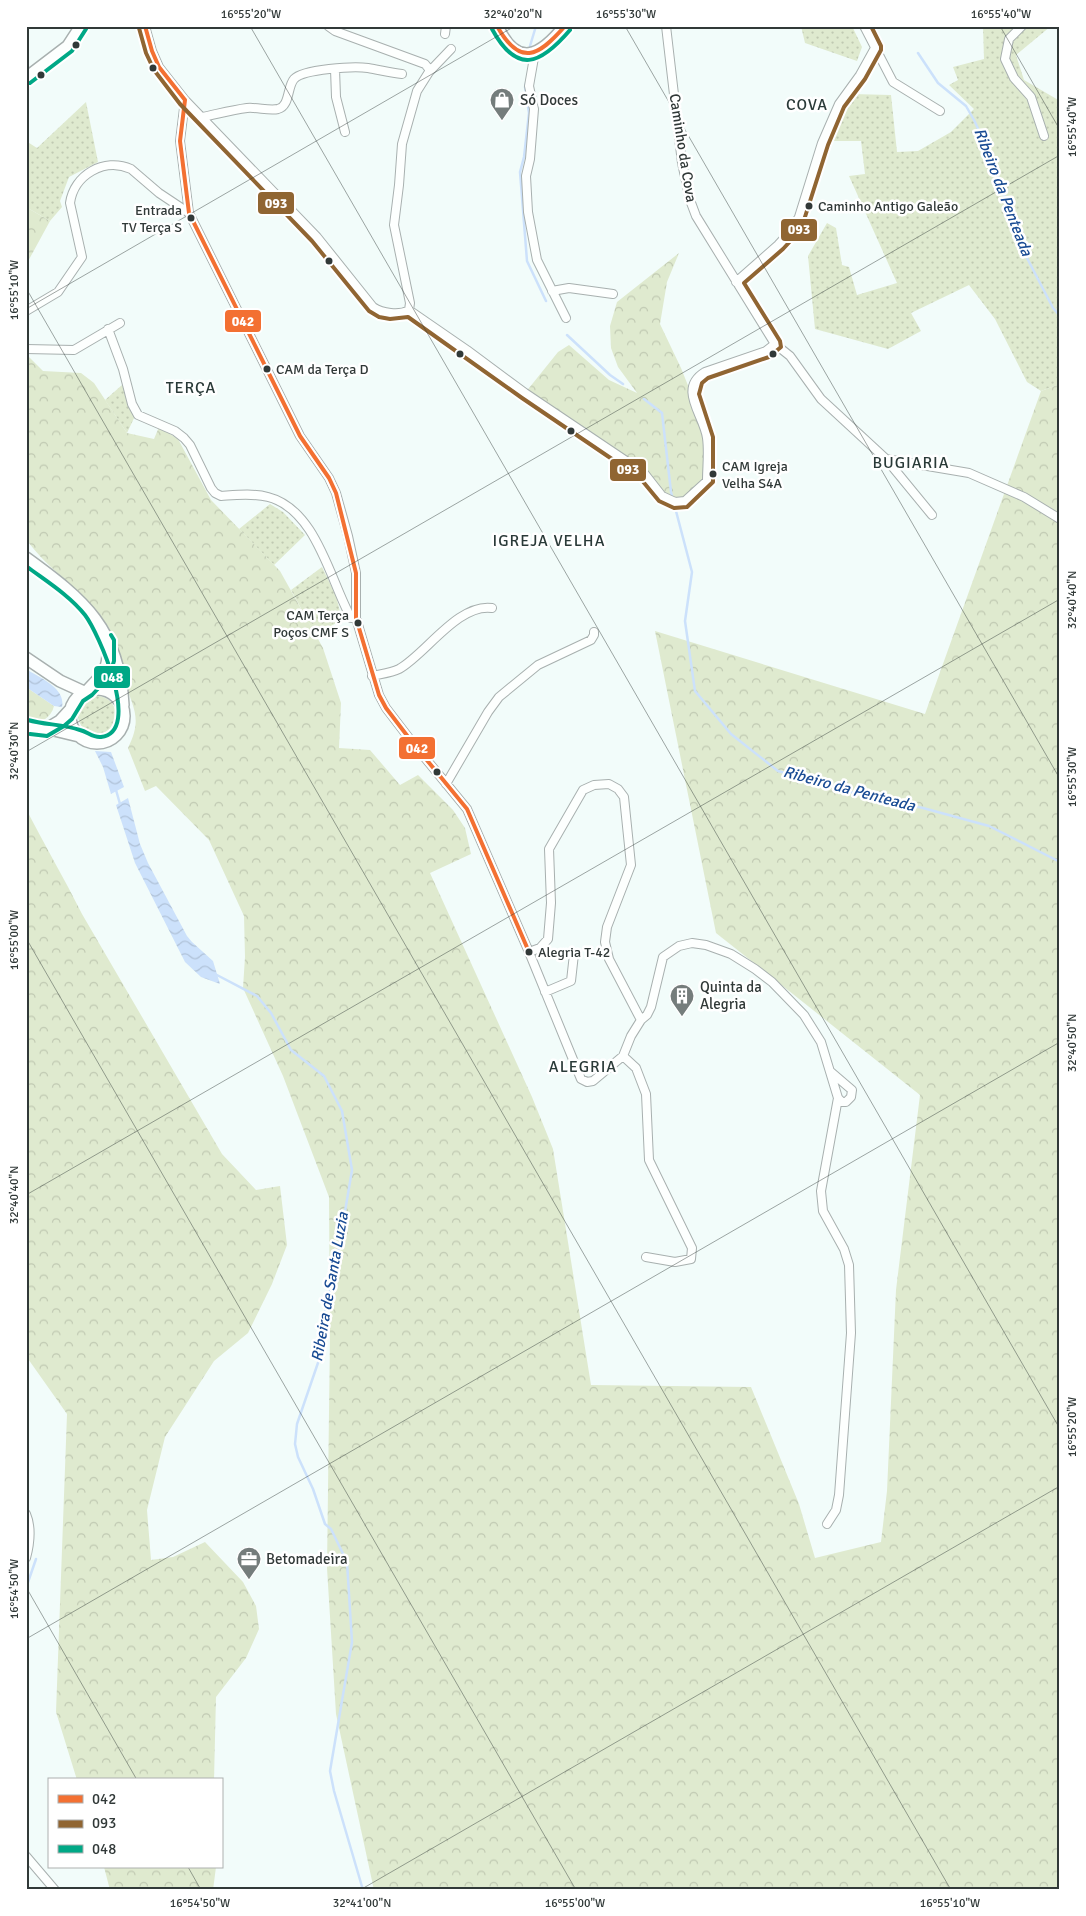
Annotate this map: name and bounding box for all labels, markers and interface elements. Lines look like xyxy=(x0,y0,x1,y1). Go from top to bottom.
text: 16°55'20"W xyxy=(221,7,281,22)
text: 32°40'20"N xyxy=(484,7,542,22)
text: 16°55'30"W xyxy=(596,7,656,22)
text: 16°55'40"W xyxy=(971,7,1031,22)
unlabelled marker xyxy=(71,40,81,50)
unlabelled marker xyxy=(148,63,158,73)
unlabelled marker xyxy=(36,70,46,80)
shop icon: Só Doces xyxy=(489,87,515,121)
place label: Só Doces xyxy=(520,91,578,109)
street label: Caminho da Cova xyxy=(666,92,700,204)
district label: COVA xyxy=(786,95,828,115)
text: 16°55'40"W xyxy=(1065,97,1080,157)
water label: Ribeiro da Penteada xyxy=(969,125,1037,260)
line badge: 093 xyxy=(257,191,295,215)
text: 093 xyxy=(265,195,287,212)
place label: Caminho Antigo Galeão xyxy=(818,198,958,215)
marker: Caminho Antigo Galeão xyxy=(804,201,814,211)
place label: Entrada TV Terça S xyxy=(122,202,182,236)
marker: Entrada TV Terça S xyxy=(186,213,196,223)
line badge: 093 xyxy=(780,218,818,242)
text: 093 xyxy=(788,221,810,238)
unlabelled marker xyxy=(324,256,334,266)
text: 16°55'10"W xyxy=(7,260,22,320)
line badge: 042 xyxy=(224,309,262,333)
text: 042 xyxy=(232,313,254,330)
unlabelled marker xyxy=(455,349,465,359)
unlabelled marker xyxy=(768,349,778,359)
place label: CAM da Terça D xyxy=(276,361,368,378)
marker: CAM da Terça D xyxy=(262,364,272,374)
district label: TERÇA xyxy=(166,378,216,398)
unlabelled marker xyxy=(566,426,576,436)
district label: BUGIARIA xyxy=(872,453,950,473)
line badge: 093 xyxy=(609,458,647,482)
place label: CAM Igreja Velha S4A xyxy=(722,458,788,492)
text: 093 xyxy=(617,461,639,478)
marker: CAM Igreja Velha S4A xyxy=(708,469,718,479)
district label: IGREJA VELHA xyxy=(493,531,605,551)
text: 32°40'40"N xyxy=(1065,571,1080,629)
place label: CAM Terça Poços CMF S xyxy=(273,607,349,641)
marker: CAM Terça Poços CMF S xyxy=(353,618,363,628)
line badge: 048 xyxy=(93,665,131,689)
text: 048 xyxy=(101,669,124,686)
text: 32°40'30"N xyxy=(7,722,22,780)
line badge: 042 xyxy=(398,736,436,760)
text: 042 xyxy=(406,740,428,757)
text: 16°55'30"W xyxy=(1065,747,1080,807)
water label: Ribeiro da Penteada xyxy=(781,762,918,816)
unlabelled marker xyxy=(432,767,442,777)
text: 16°55'00"W xyxy=(7,910,22,970)
place label: Alegria T-42 xyxy=(538,944,610,961)
marker: Alegria T-42 xyxy=(524,947,534,957)
place label: Quinta da Alegria xyxy=(700,978,762,1013)
building icon: Quinta da Alegria xyxy=(669,983,695,1017)
text: 32°40'50"N xyxy=(1065,1014,1080,1072)
district label: ALEGRIA xyxy=(549,1057,617,1077)
text: 32°40'40"N xyxy=(7,1166,22,1224)
water label: Ribeira de Santa Luzia xyxy=(307,1210,353,1363)
text: 16°55'20"W xyxy=(1065,1397,1080,1457)
office icon: Betomadeira xyxy=(236,1546,262,1580)
place label: Betomadeira xyxy=(266,1550,348,1568)
text: 16°54'50"W xyxy=(7,1559,22,1619)
legend xyxy=(48,1778,222,1868)
text: 042 xyxy=(92,1790,116,1808)
text: 093 xyxy=(92,1814,116,1832)
text: 048 xyxy=(92,1840,116,1858)
text: 16°54'50"W xyxy=(170,1896,230,1911)
text: 32°41'00"N xyxy=(333,1896,391,1911)
text: 16°55'00"W xyxy=(545,1896,605,1911)
text: 16°55'10"W xyxy=(920,1896,980,1911)

